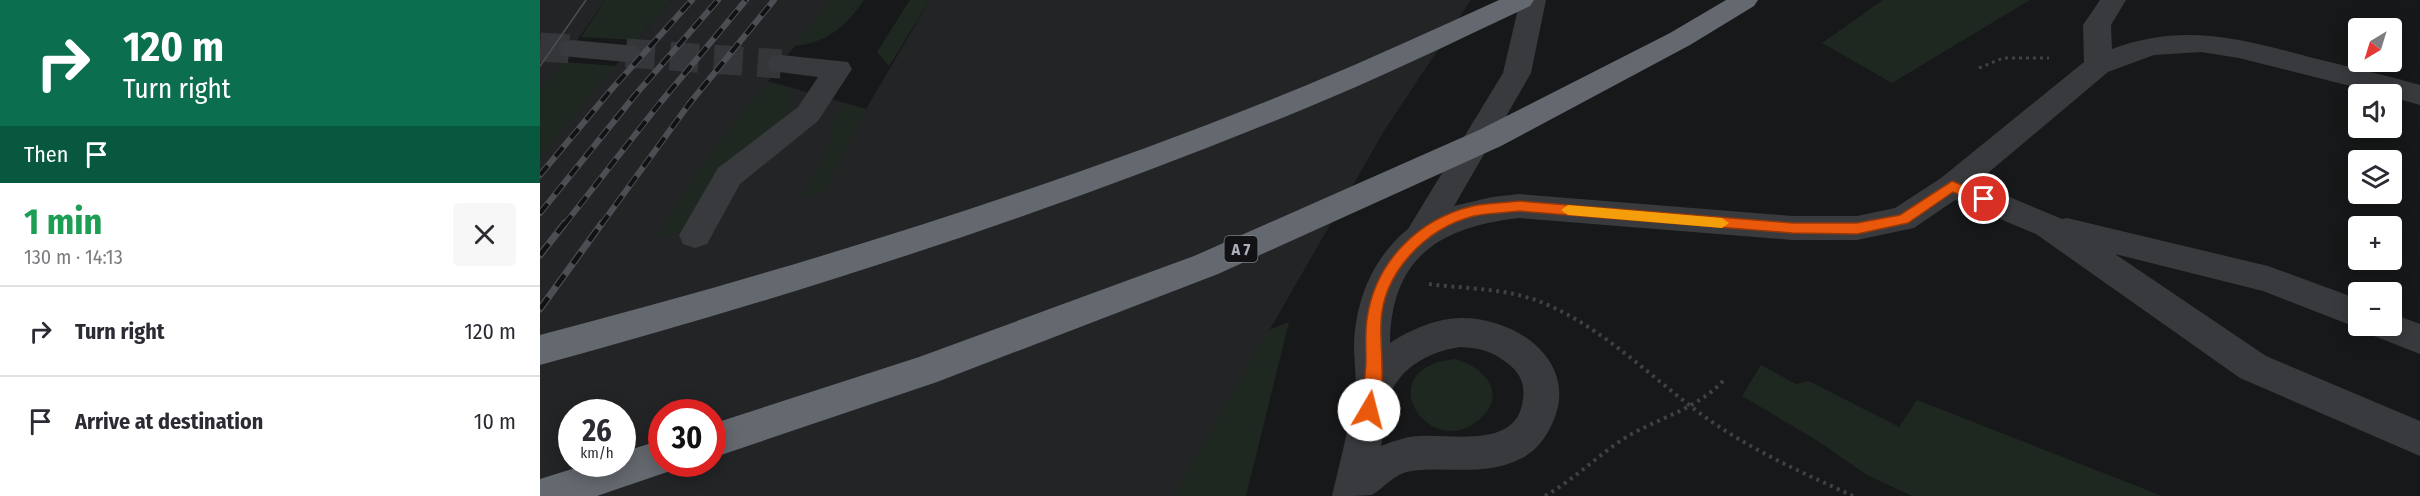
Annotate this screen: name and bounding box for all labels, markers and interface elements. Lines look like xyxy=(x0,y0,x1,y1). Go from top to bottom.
north arrow xyxy=(2348,18,2402,72)
map controls xyxy=(2348,18,2402,336)
text: 120 m xyxy=(123,22,224,72)
icon: right xyxy=(24,24,102,102)
text: Turn right xyxy=(123,73,231,105)
button: sound xyxy=(2348,84,2402,138)
icon: arrive xyxy=(80,138,113,171)
text: Then xyxy=(24,141,68,168)
button: layers xyxy=(2348,150,2402,204)
pin xyxy=(1958,173,2009,224)
icon: arrive xyxy=(1967,182,2000,215)
text: 1 min xyxy=(24,200,102,244)
button: close xyxy=(453,203,516,266)
button: + xyxy=(2348,216,2402,270)
road number: A 7 xyxy=(1224,236,1258,262)
text: 130 m · 14:13 xyxy=(24,245,123,269)
button: − xyxy=(2348,282,2402,336)
icon: right xyxy=(24,315,57,348)
text: Turn right xyxy=(75,318,164,345)
text: 120 m xyxy=(464,318,516,345)
position arrow xyxy=(1337,378,1401,442)
speed limit sign: 30 xyxy=(648,399,726,477)
icon: arrive xyxy=(24,405,57,438)
text: Arrive at destination xyxy=(75,408,263,435)
text: 10 m xyxy=(474,408,516,435)
text: 26 xyxy=(582,413,612,449)
text: km/h xyxy=(580,444,614,462)

